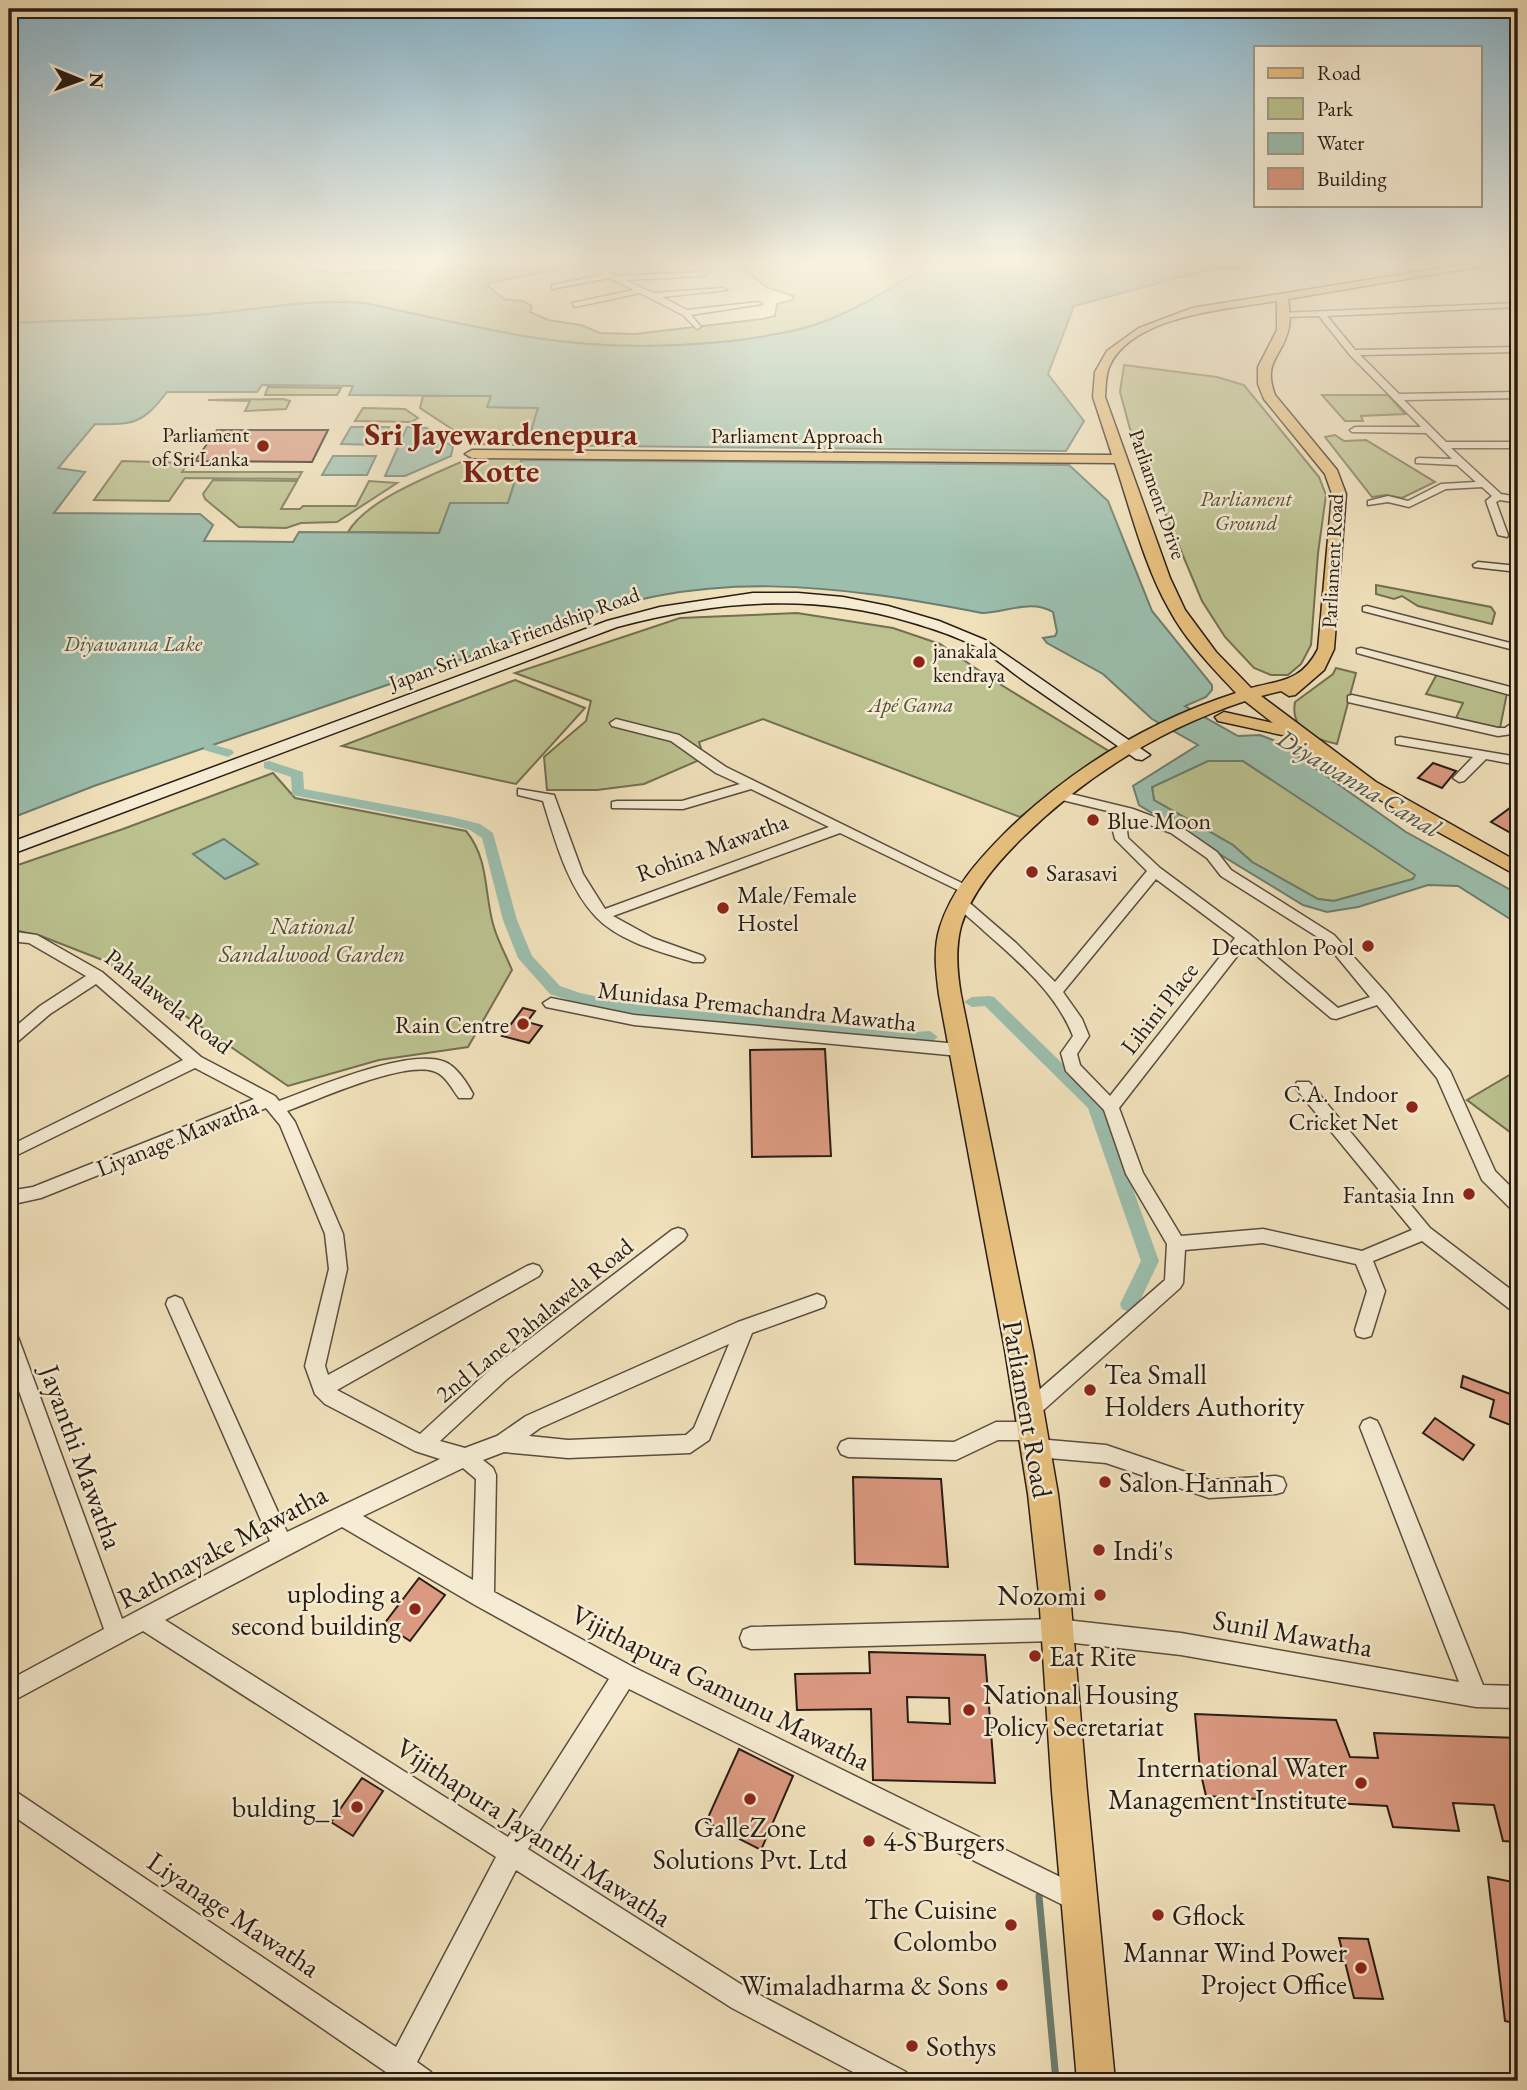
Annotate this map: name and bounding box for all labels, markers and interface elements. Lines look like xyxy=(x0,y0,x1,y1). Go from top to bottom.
north arrow xyxy=(46,46,116,116)
legend xyxy=(1254,46,1482,206)
text: Road xyxy=(1317,59,1361,86)
text: N xyxy=(84,72,109,89)
text: Park xyxy=(1317,95,1354,122)
text: Water xyxy=(1317,129,1364,156)
text: Building xyxy=(1317,165,1387,192)
district label: Sri Jayewardenepura Kotte xyxy=(364,413,639,492)
place label: Parliament of Sri Lanka xyxy=(152,421,250,472)
street label: Parliament Approach xyxy=(711,422,883,449)
street label: Parliament Drive xyxy=(1123,425,1193,563)
marker: Parliament of Sri Lanka xyxy=(255,438,271,454)
park label: Parliament Ground xyxy=(1200,485,1293,536)
street label: Parliament Road xyxy=(1315,493,1349,629)
street label: Japan Sri Lanka Friendship Road xyxy=(383,580,643,697)
water label: Diyawanna Lake xyxy=(63,630,203,657)
place label: janakala kendraya xyxy=(932,637,1006,688)
marker: janakala kendraya xyxy=(911,654,927,670)
park label: Apé Gama xyxy=(866,691,954,718)
water label: Diyawanna Canal xyxy=(1270,720,1448,846)
street label: Rohina Mawatha xyxy=(632,805,793,889)
place label: Blue Moon xyxy=(1107,805,1212,836)
marker: Blue Moon xyxy=(1085,812,1101,828)
place label: Sarasavi xyxy=(1046,857,1118,888)
marker: Sarasavi xyxy=(1024,864,1040,880)
place label: Male/Female Hostel xyxy=(737,879,857,938)
marker: Male/Female Hostel xyxy=(715,900,731,916)
park label: National Sandalwood Garden xyxy=(218,910,405,969)
place label: Decathlon Pool xyxy=(1212,931,1354,962)
marker: Decathlon Pool xyxy=(1360,938,1376,954)
street label: Pahalawela Road xyxy=(99,941,240,1061)
street label: Lihini Place xyxy=(1113,956,1205,1060)
street label: Munidasa Premachandra Mawatha xyxy=(596,974,918,1038)
place label: Rain Centre xyxy=(395,1009,509,1040)
marker: Rain Centre xyxy=(515,1016,531,1032)
place label: C.A. Indoor Cricket Net xyxy=(1284,1078,1398,1137)
street label: Liyanage Mawatha xyxy=(92,1090,263,1184)
marker: C.A. Indoor Cricket Net xyxy=(1404,1099,1420,1115)
place label: Fantasia Inn xyxy=(1343,1179,1455,1210)
marker: Fantasia Inn xyxy=(1461,1186,1477,1202)
street label: 2nd Lane Pahalawela Road xyxy=(429,1230,640,1409)
street label: Parliament Road xyxy=(995,1317,1061,1501)
place label: Tea Small Holders Authority xyxy=(1104,1356,1305,1424)
street label: Jayanthi Mawatha xyxy=(31,1358,132,1555)
marker: Tea Small Holders Authority xyxy=(1082,1382,1098,1398)
place label: Salon Hannah xyxy=(1119,1464,1273,1500)
marker: Salon Hannah xyxy=(1097,1474,1113,1490)
street label: Rathnayake Mawatha xyxy=(111,1475,334,1616)
place label: Indi's xyxy=(1113,1532,1173,1568)
marker: Indi's xyxy=(1091,1542,1107,1558)
place label: uploding a second building xyxy=(231,1575,402,1643)
place label: Nozomi xyxy=(997,1577,1086,1613)
marker: Nozomi xyxy=(1092,1587,1108,1603)
street label: Vijithapura Gamunu Mawatha xyxy=(565,1596,877,1779)
marker: uploding a second building xyxy=(407,1601,423,1617)
street label: Sunil Mawatha xyxy=(1210,1601,1376,1665)
place label: Eat Rite xyxy=(1049,1638,1136,1674)
marker: Eat Rite xyxy=(1027,1648,1043,1664)
place label: National Housing Policy Secretariat xyxy=(983,1676,1179,1744)
marker: National Housing Policy Secretariat xyxy=(961,1702,977,1718)
street label: Vijithapura Jayanthi Mawatha xyxy=(389,1729,679,1935)
place label: International Water Management Institute xyxy=(1108,1749,1348,1817)
marker: International Water Management Institute xyxy=(1353,1775,1369,1791)
place label: bulding_1 xyxy=(232,1789,343,1825)
marker: GalleZone Solutions Pvt. Ltd xyxy=(742,1791,758,1807)
marker: bulding_1 xyxy=(349,1799,365,1815)
place label: GalleZone Solutions Pvt. Ltd xyxy=(653,1809,848,1877)
place label: 4-S Burgers xyxy=(883,1823,1005,1859)
marker: 4-S Burgers xyxy=(861,1833,877,1849)
street label: Liyanage Mawatha xyxy=(141,1843,328,1985)
place label: The Cuisine Colombo xyxy=(864,1891,997,1959)
place label: Gflock xyxy=(1172,1897,1246,1933)
marker: Gflock xyxy=(1150,1907,1166,1923)
marker: The Cuisine Colombo xyxy=(1003,1917,1019,1933)
place label: Mannar Wind Power Project Office xyxy=(1123,1934,1348,2002)
marker: Mannar Wind Power Project Office xyxy=(1353,1960,1369,1976)
place label: Wimaladharma & Sons xyxy=(740,1967,988,2003)
marker: Wimaladharma & Sons xyxy=(994,1977,1010,1993)
place label: Sothys xyxy=(926,2028,996,2064)
marker: Sothys xyxy=(904,2038,920,2054)

